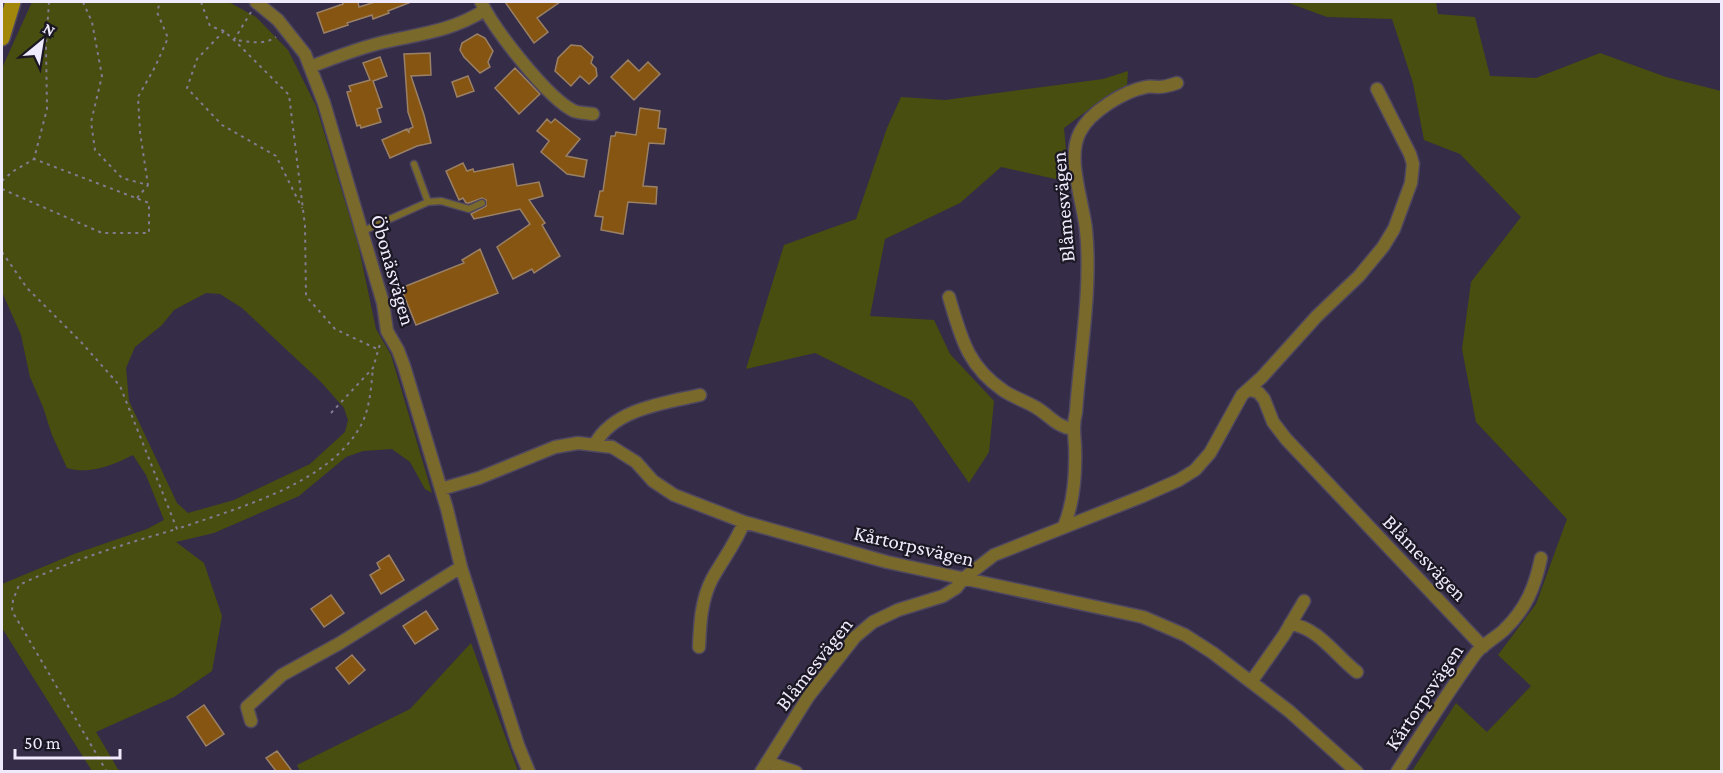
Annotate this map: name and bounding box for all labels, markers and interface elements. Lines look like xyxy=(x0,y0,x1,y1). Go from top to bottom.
north arrow xyxy=(12,12,72,72)
text: N xyxy=(40,19,58,40)
street label: Blåmesvägen xyxy=(1046,151,1080,263)
street label: Öbonäsvägen xyxy=(366,212,420,328)
street label: Blåmesvägen xyxy=(1378,510,1472,606)
street label: Kårtorpsvägen xyxy=(852,521,976,571)
street label: Blåmesvägen xyxy=(770,613,858,715)
street label: Kårtorpsvägen xyxy=(1380,639,1468,755)
scale bar xyxy=(15,722,120,760)
text: 50 m xyxy=(24,733,61,753)

